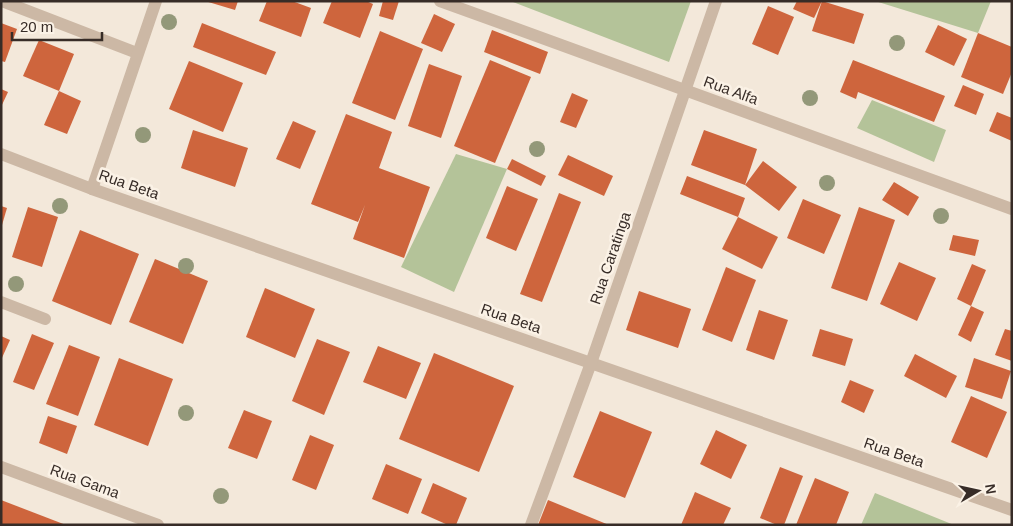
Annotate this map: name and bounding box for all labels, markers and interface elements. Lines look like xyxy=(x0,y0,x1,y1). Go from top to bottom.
scale bar xyxy=(12,10,102,42)
text: 20 m xyxy=(20,18,53,35)
street label: Rua Alfa xyxy=(701,72,761,108)
street label: Rua Beta xyxy=(97,166,162,202)
street label: Rua Caratinga xyxy=(586,209,634,306)
street label: Rua Beta xyxy=(479,300,544,336)
street label: Rua Beta xyxy=(862,434,927,470)
street label: Rua Gama xyxy=(48,461,123,502)
north arrow xyxy=(953,466,1003,516)
text: N xyxy=(982,483,1000,495)

